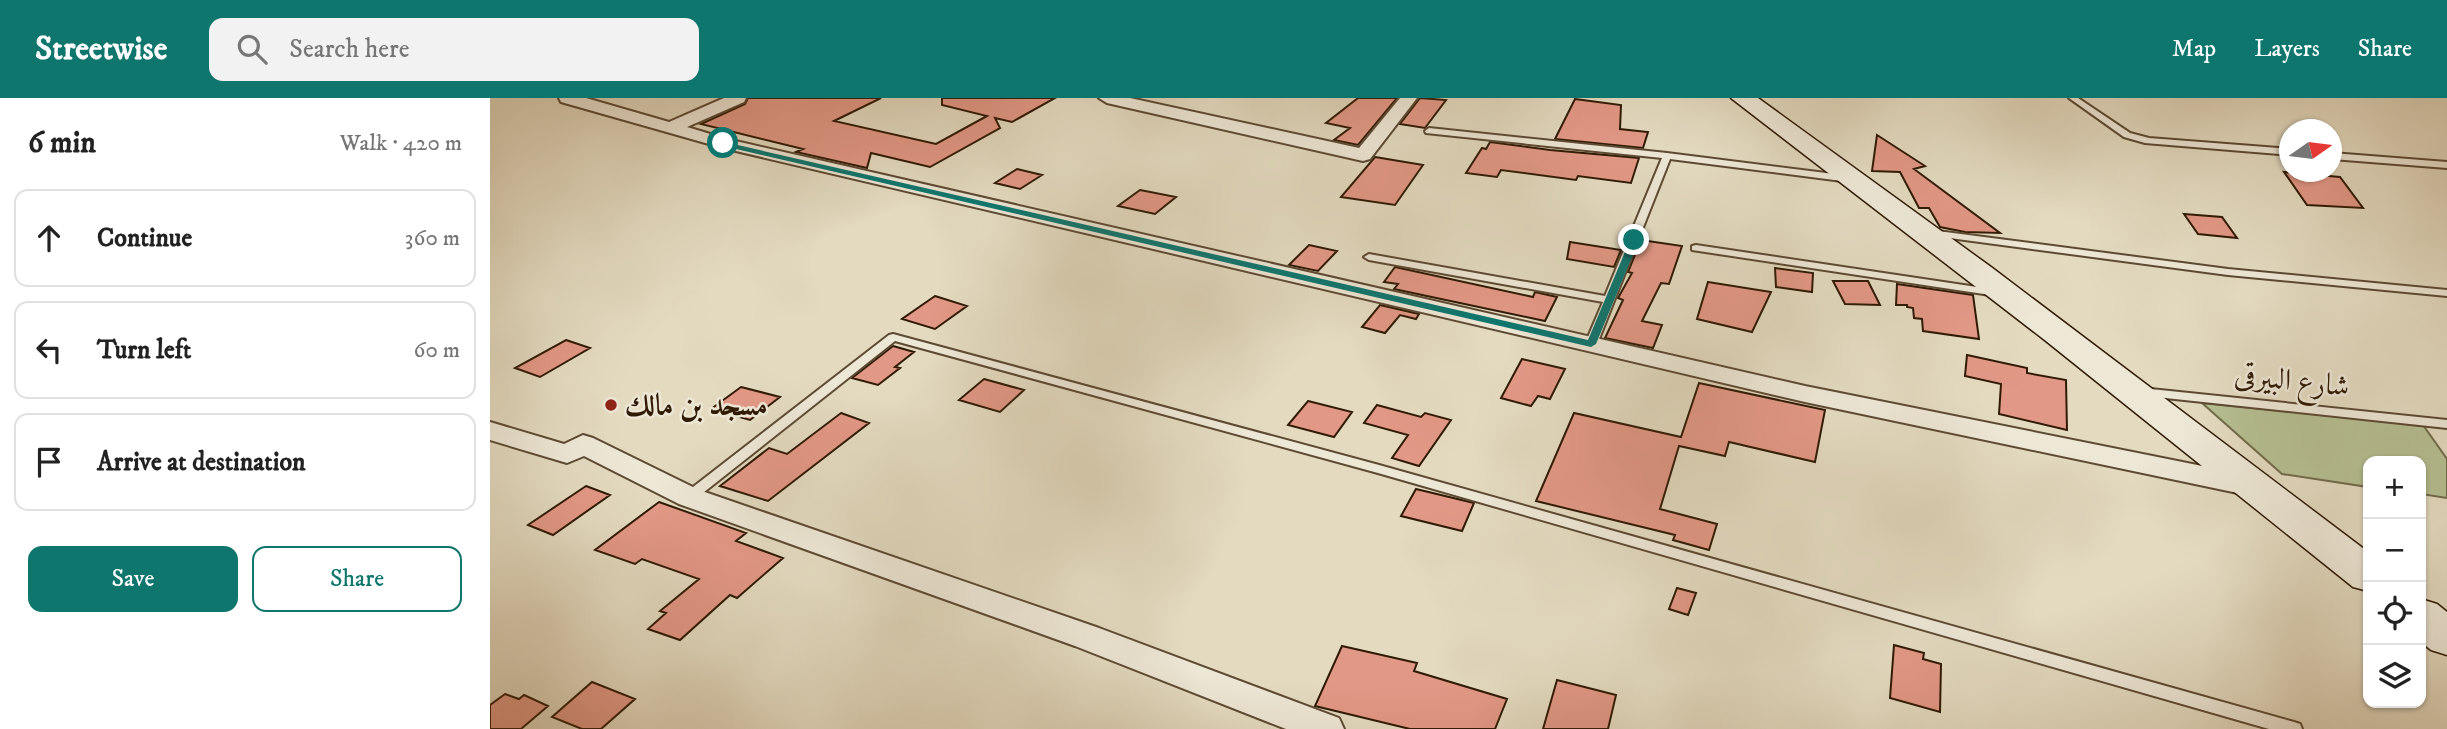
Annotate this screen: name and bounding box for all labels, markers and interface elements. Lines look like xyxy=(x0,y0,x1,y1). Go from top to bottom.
search box xyxy=(209,18,699,81)
text: Streetwise xyxy=(35,29,167,70)
icon: search xyxy=(233,30,271,68)
text: Search here xyxy=(289,33,409,66)
text: Map xyxy=(2172,34,2216,64)
text: Layers xyxy=(2254,34,2320,64)
text: Share xyxy=(2358,34,2412,64)
north arrow xyxy=(2279,119,2342,182)
text: 6 min xyxy=(28,125,96,162)
route start xyxy=(707,127,738,158)
text: Walk · 420 m xyxy=(340,129,462,158)
icon: ahead xyxy=(30,219,68,257)
text: Continue xyxy=(97,222,192,255)
text: 360 m xyxy=(405,224,460,253)
route end xyxy=(1618,224,1649,255)
icon: left xyxy=(30,331,68,369)
text: Turn left xyxy=(97,334,191,367)
text: 60 m xyxy=(413,336,460,365)
street label: شارع البيرقى xyxy=(2232,357,2351,411)
place label: مسجد بن مالك xyxy=(625,388,768,425)
marker: مسجد بن مالك xyxy=(603,397,619,413)
icon: arrive xyxy=(30,443,68,481)
text: Arrive at destination xyxy=(97,446,306,479)
map controls xyxy=(2363,456,2426,708)
button: + xyxy=(2363,456,2426,519)
button: − xyxy=(2363,519,2426,582)
button: Save xyxy=(28,546,238,612)
button: Share xyxy=(252,546,462,612)
button: locate xyxy=(2363,582,2426,645)
button: layers xyxy=(2363,645,2426,708)

